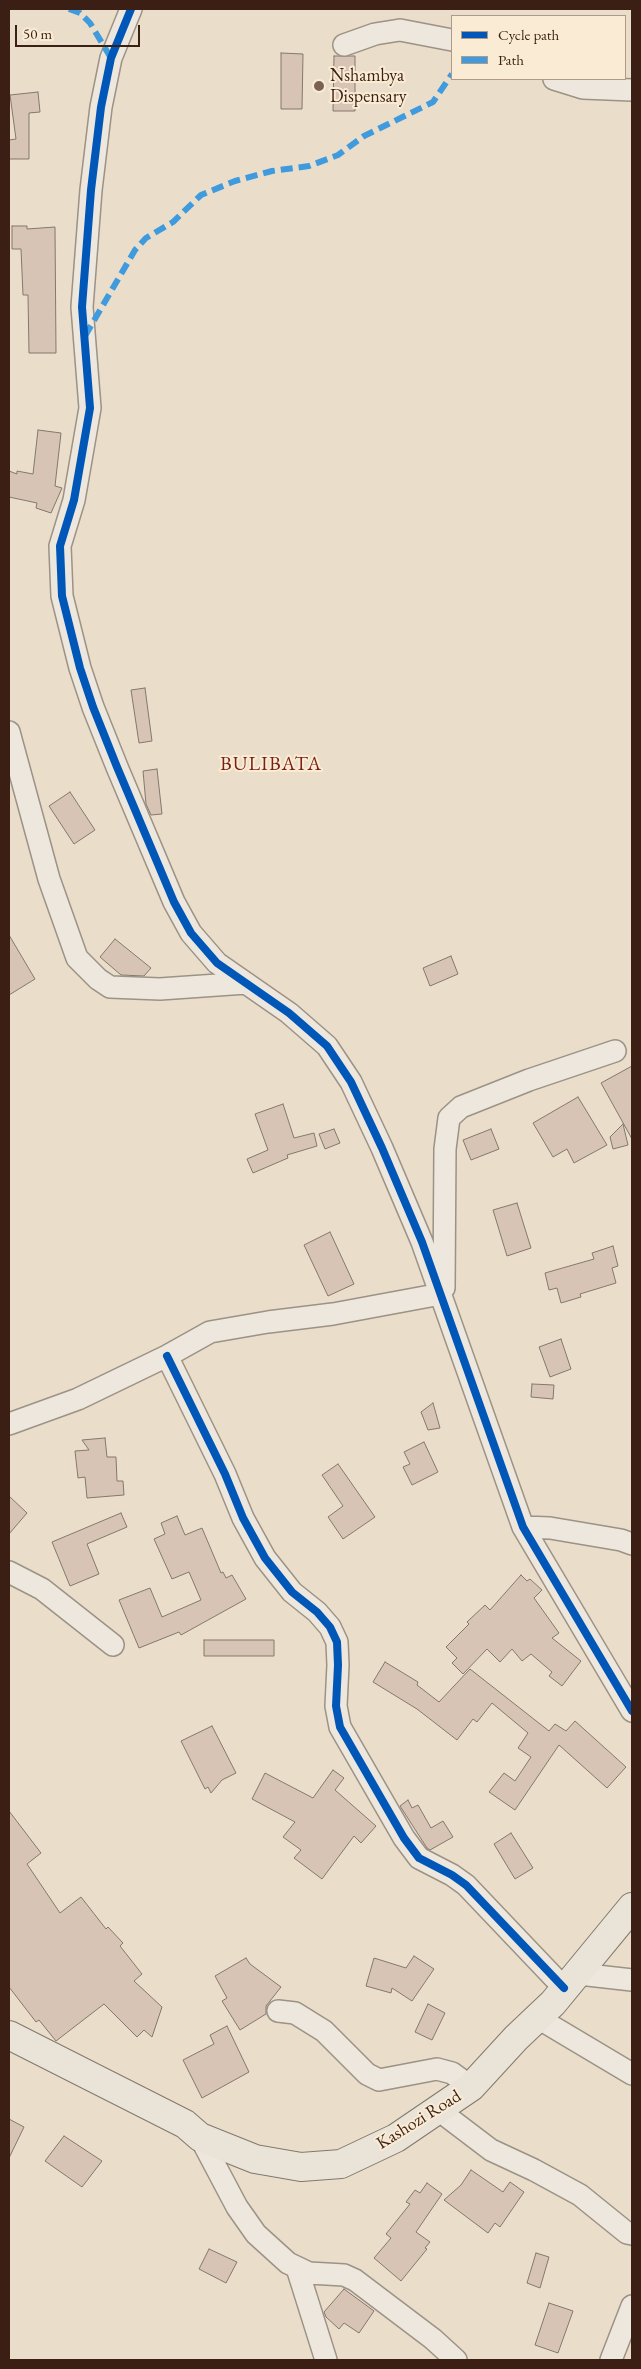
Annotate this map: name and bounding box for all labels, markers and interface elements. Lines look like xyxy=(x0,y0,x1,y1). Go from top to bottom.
scale bar xyxy=(18,15,142,47)
legend xyxy=(451,15,626,80)
text: 50 m xyxy=(23,24,52,43)
text: Cycle path xyxy=(498,25,559,44)
text: Path xyxy=(498,50,524,69)
place label: Nshambya Dispensary xyxy=(330,65,407,108)
marker: Nshambya Dispensary xyxy=(312,79,326,93)
district label: BULIBATA xyxy=(219,753,323,777)
street label: Kashozi Road xyxy=(373,2086,465,2154)

